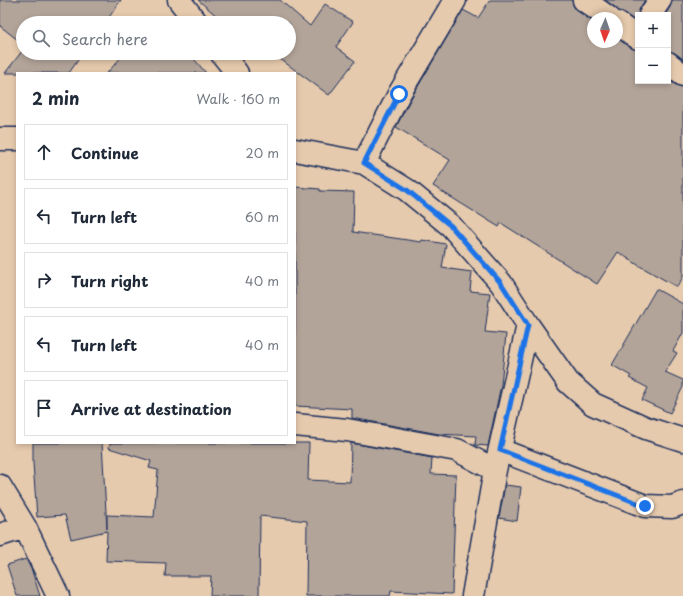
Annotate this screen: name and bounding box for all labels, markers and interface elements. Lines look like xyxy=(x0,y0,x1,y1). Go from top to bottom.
north arrow xyxy=(587,12,623,48)
map controls xyxy=(635,12,671,84)
button: + xyxy=(635,12,671,48)
search box xyxy=(16,16,296,60)
icon: search xyxy=(30,27,52,49)
text: Search here xyxy=(62,27,148,50)
button: − xyxy=(635,48,671,84)
text: 2 min xyxy=(32,85,79,111)
route start xyxy=(390,85,408,103)
text: Walk · 160 m xyxy=(197,89,280,108)
icon: ahead xyxy=(33,141,55,163)
text: Continue xyxy=(71,141,139,164)
text: 20 m xyxy=(245,143,279,162)
icon: left xyxy=(33,205,55,227)
text: Turn left xyxy=(71,205,137,228)
text: 60 m xyxy=(245,207,279,226)
icon: right xyxy=(33,269,55,291)
text: Turn right xyxy=(71,269,148,292)
text: 40 m xyxy=(245,271,279,290)
icon: left xyxy=(33,333,55,355)
text: Turn left xyxy=(71,333,137,356)
text: 40 m xyxy=(245,335,279,354)
icon: arrive xyxy=(33,397,55,419)
text: Arrive at destination xyxy=(71,397,232,420)
route end xyxy=(636,497,654,515)

